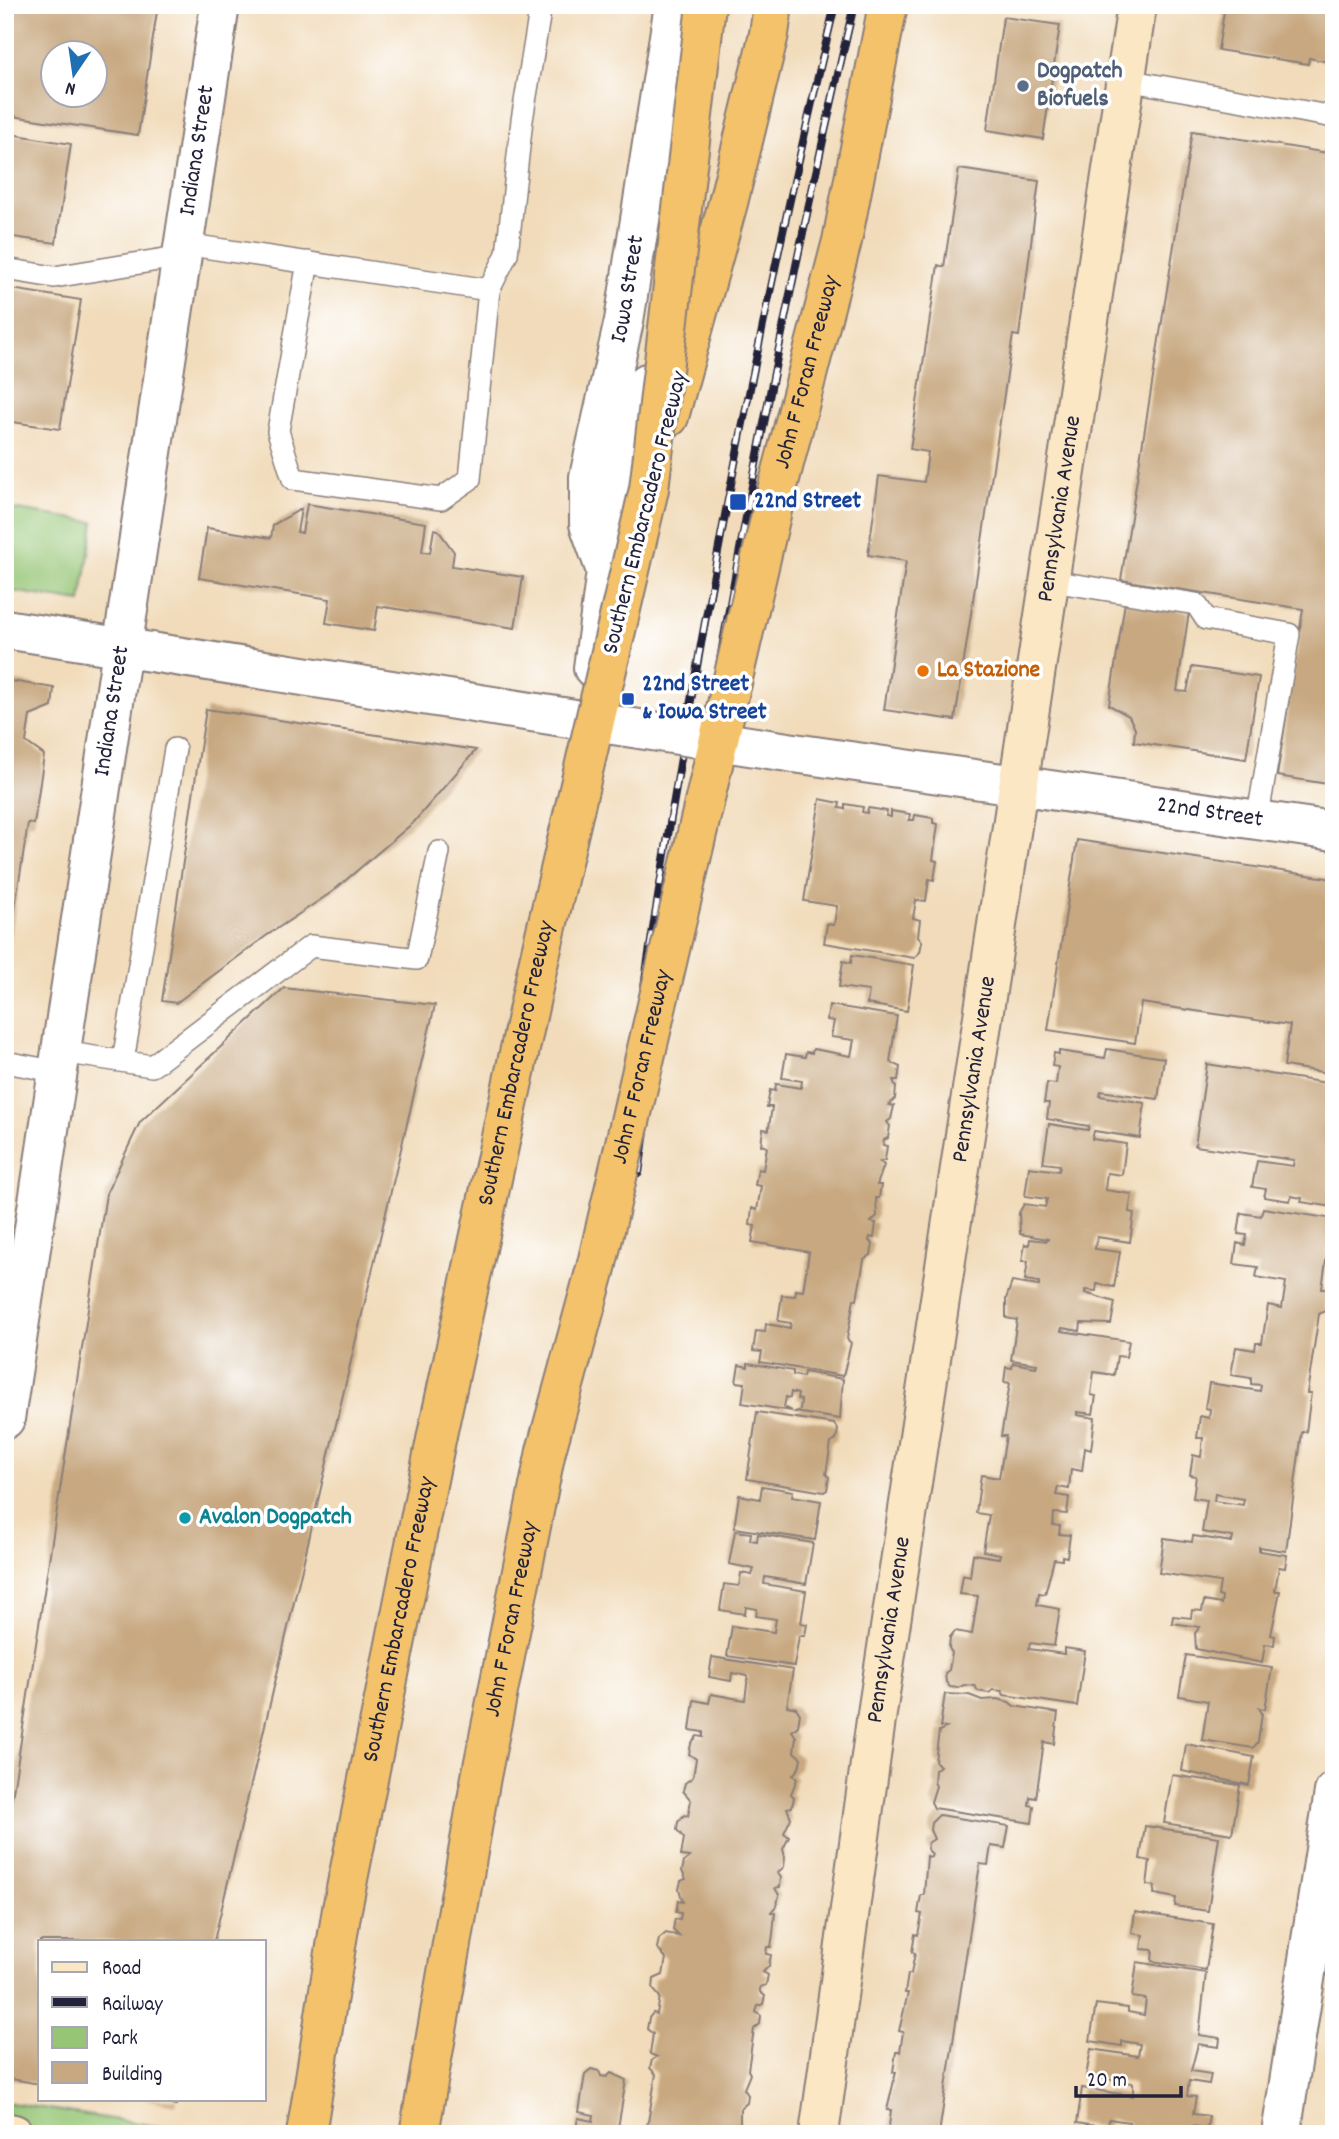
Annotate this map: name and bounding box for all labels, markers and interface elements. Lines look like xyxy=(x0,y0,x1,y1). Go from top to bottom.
north arrow xyxy=(38,38,108,108)
place label: Dogpatch Biofuels xyxy=(1037,55,1122,117)
text: N xyxy=(63,73,79,101)
marker: Dogpatch Biofuels xyxy=(1015,78,1031,94)
street label: Indiana Street xyxy=(171,83,225,218)
street label: Iowa Street xyxy=(603,233,654,346)
street label: John F Foran Freeway xyxy=(766,271,850,473)
street label: Southern Embarcadero Freeway xyxy=(594,367,698,658)
street label: Pennsylvania Avenue xyxy=(1029,413,1091,605)
place label: 22nd Street xyxy=(754,485,861,519)
marker: 22nd Street xyxy=(728,492,748,512)
street label: Indiana Street xyxy=(86,643,139,779)
place label: La Stazione xyxy=(937,654,1041,688)
marker: La Stazione xyxy=(915,663,931,679)
place label: 22nd Street & Iowa Street xyxy=(642,668,767,730)
marker: 22nd Street & Iowa Street xyxy=(620,691,636,707)
street label: 22nd Street xyxy=(1154,789,1265,838)
street label: Southern Embarcadero Freeway xyxy=(470,916,565,1209)
street label: John F Foran Freeway xyxy=(604,965,682,1168)
street label: Pennsylvania Avenue xyxy=(944,974,1006,1165)
street label: Southern Embarcadero Freeway xyxy=(355,1473,445,1765)
place label: Avalon Dogpatch xyxy=(199,1501,352,1535)
marker: Avalon Dogpatch xyxy=(177,1510,193,1526)
street label: John F Foran Freeway xyxy=(476,1517,549,1720)
street label: Pennsylvania Avenue xyxy=(859,1534,921,1726)
legend xyxy=(38,1940,266,2100)
text: Road xyxy=(102,1955,141,1985)
text: Railway xyxy=(102,1991,163,2021)
text: Park xyxy=(102,2025,138,2055)
scale bar xyxy=(1076,2055,1182,2099)
text: Building xyxy=(102,2061,162,2091)
text: 20 m xyxy=(1087,2067,1127,2097)

